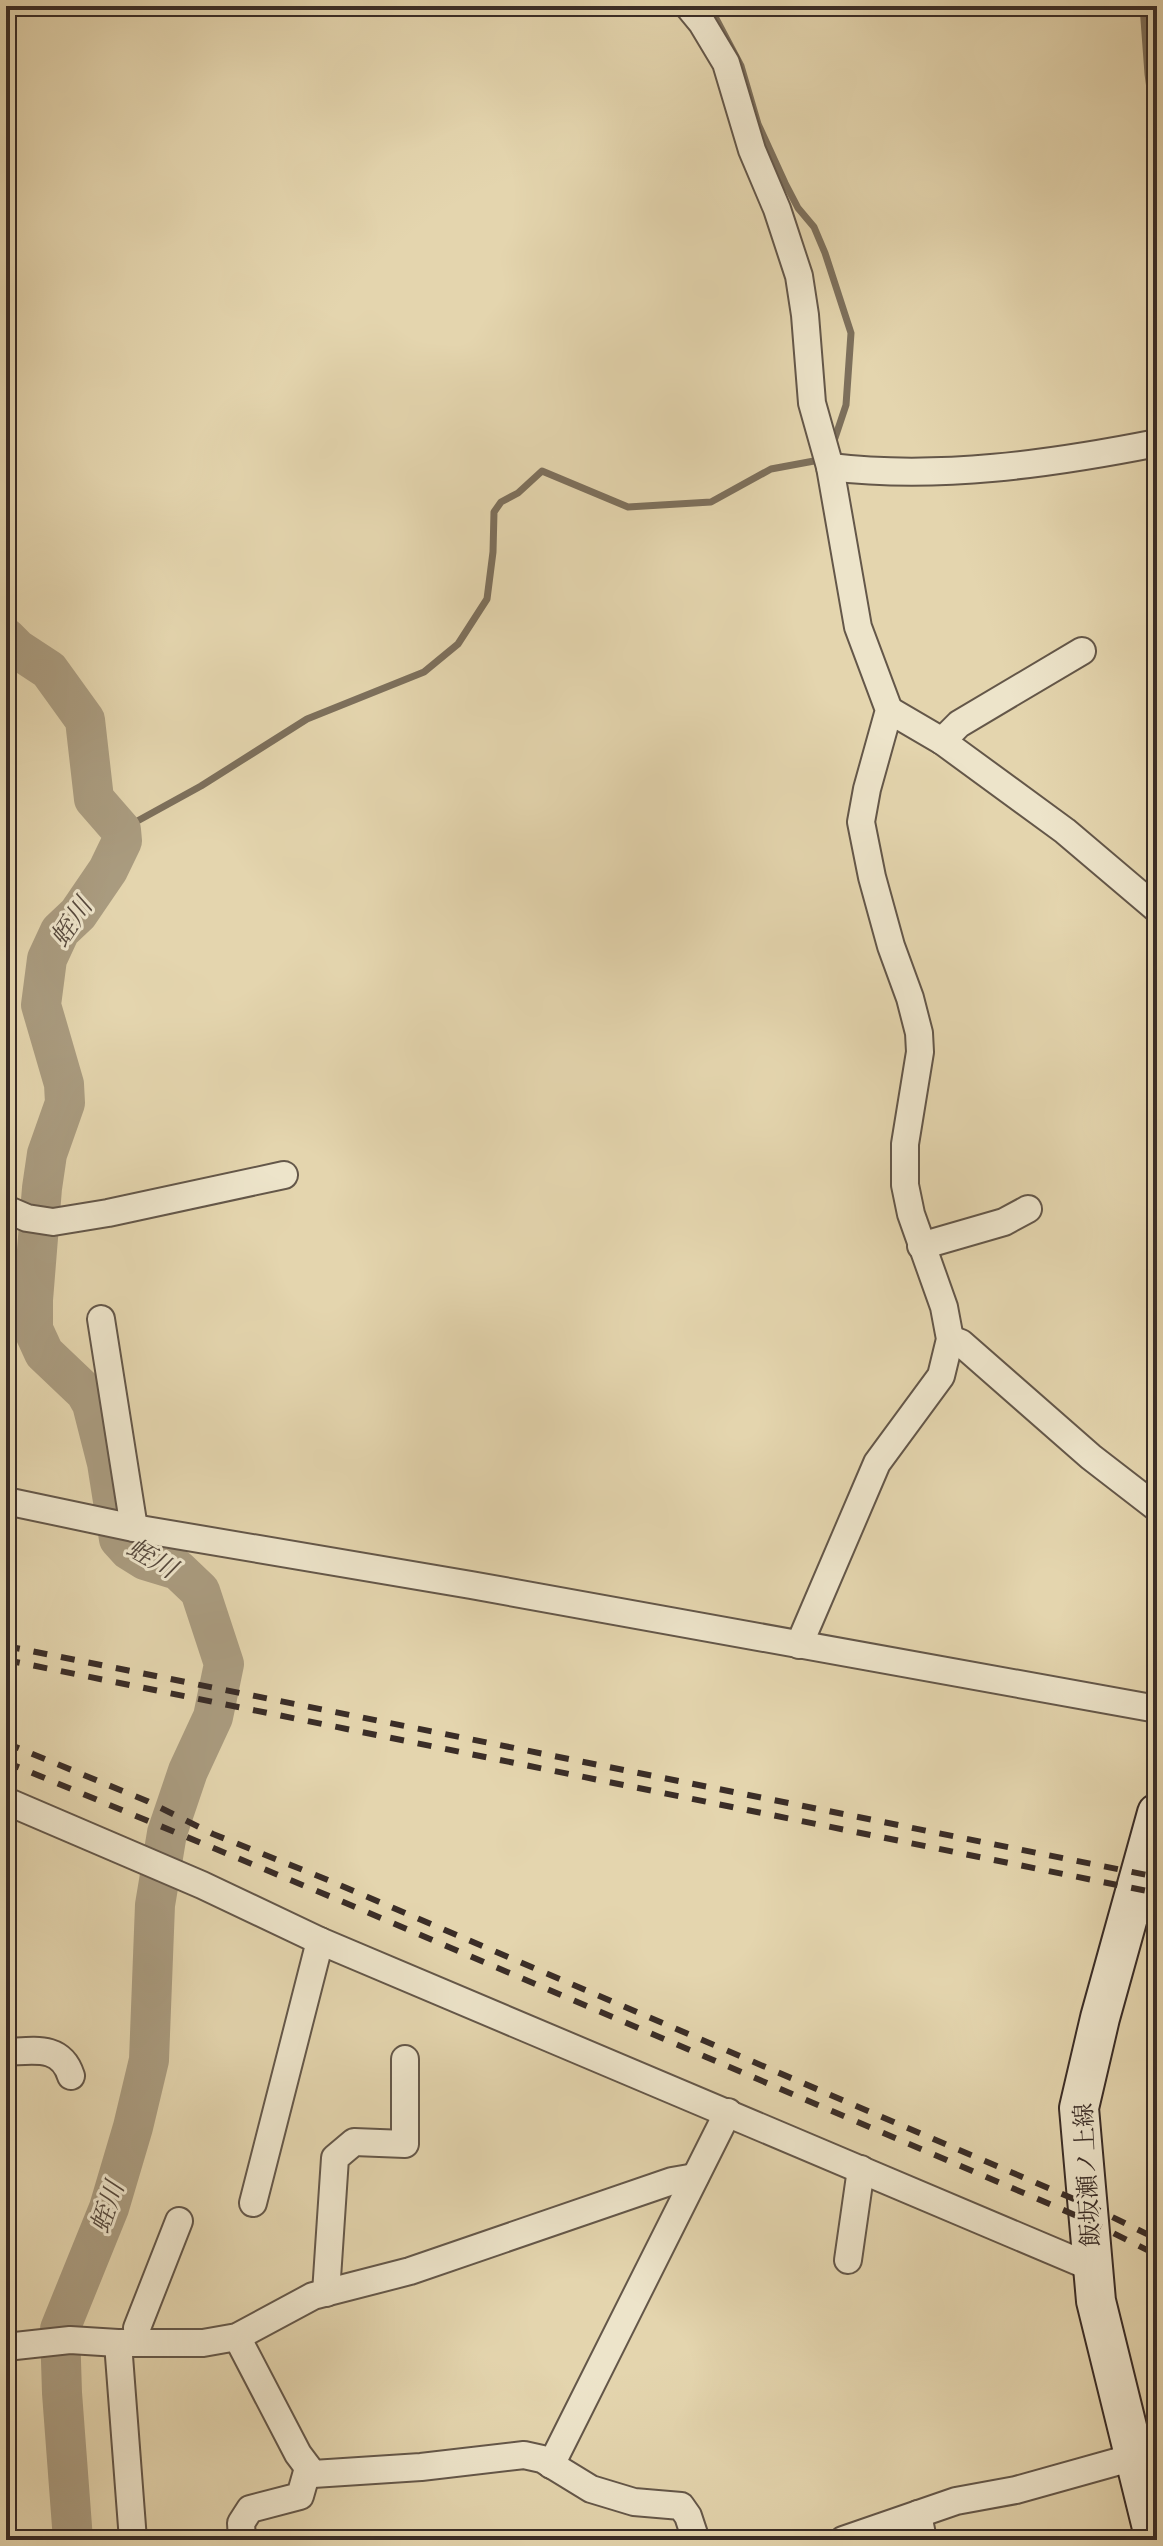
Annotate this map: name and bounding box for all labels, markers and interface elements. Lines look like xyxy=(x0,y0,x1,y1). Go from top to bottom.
water label: 蛭川 xyxy=(44,890,101,953)
water label: 蛭川 xyxy=(121,1532,185,1587)
street label: 飯坂瀬ノ上線 xyxy=(1068,2102,1107,2248)
water label: 蛭川 xyxy=(84,2175,133,2237)

